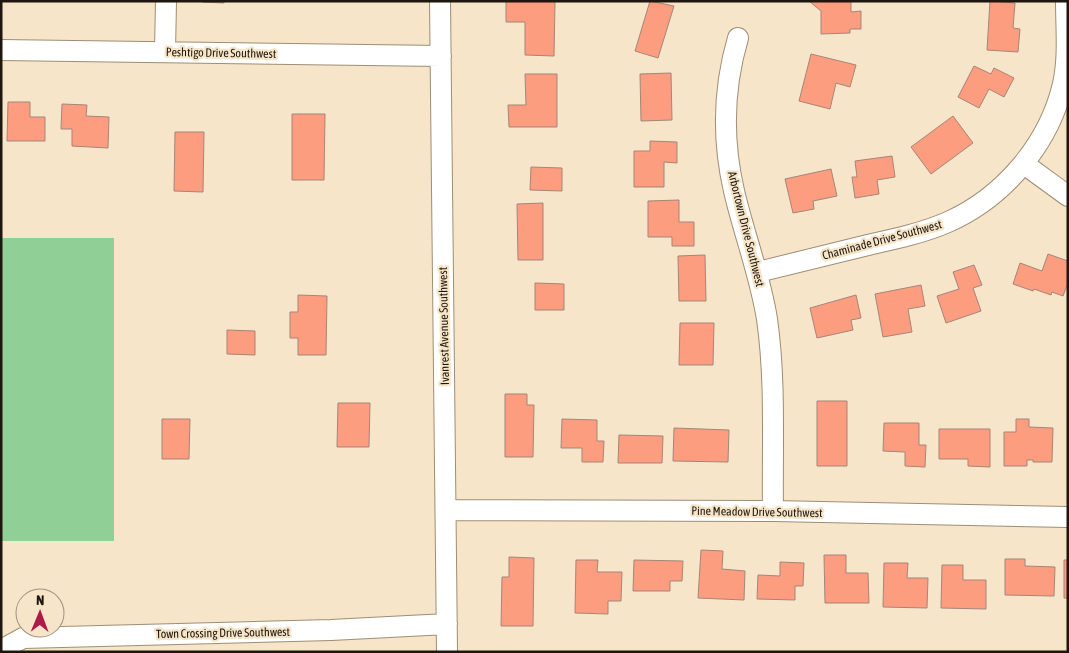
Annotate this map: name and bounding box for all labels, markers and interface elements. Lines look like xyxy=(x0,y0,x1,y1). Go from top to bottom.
street label: Peshtigo Drive Southwest xyxy=(166,45,277,61)
street label: Arbortown Drive Southwest xyxy=(725,170,767,289)
street label: Chaminade Drive Southwest xyxy=(821,217,944,263)
street label: Ivanrest Avenue Southwest xyxy=(436,266,452,385)
street label: Pine Meadow Drive Southwest xyxy=(691,504,823,520)
north arrow xyxy=(15,588,65,638)
text: N xyxy=(36,592,44,608)
street label: Town Crossing Drive Southwest xyxy=(156,625,291,641)

